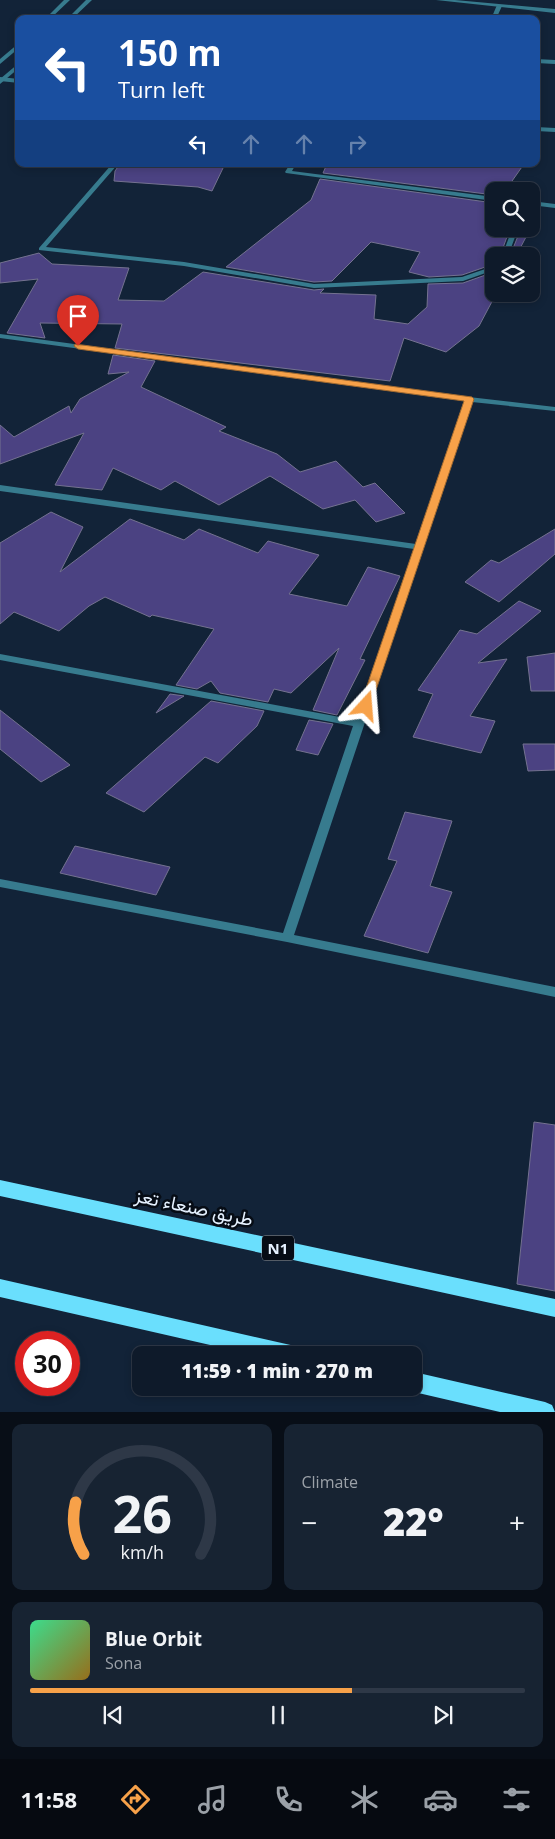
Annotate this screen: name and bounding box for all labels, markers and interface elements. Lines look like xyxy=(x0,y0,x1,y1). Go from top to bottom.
text: 150 m xyxy=(118,29,222,76)
icon: left xyxy=(35,35,100,100)
text: Turn left xyxy=(118,74,205,104)
icon: left xyxy=(184,130,212,158)
icon: ahead xyxy=(237,130,265,158)
icon: ahead xyxy=(290,130,318,158)
icon: right xyxy=(343,130,371,158)
map controls xyxy=(485,182,540,302)
button: search xyxy=(485,182,540,237)
button: layers xyxy=(485,247,540,302)
pin xyxy=(57,295,99,346)
icon: arrive xyxy=(64,302,92,330)
position arrow xyxy=(339,679,391,731)
street label: طريق صنعاء تعز xyxy=(132,1182,255,1232)
road number: N1 xyxy=(262,1236,294,1260)
speed limit sign: 30 xyxy=(15,1331,80,1396)
text: 11:59 · 1 min · 270 m xyxy=(181,1358,373,1384)
text: Climate xyxy=(302,1471,358,1493)
text: 26 xyxy=(112,1477,171,1548)
text: 22° xyxy=(383,1495,444,1547)
text: − xyxy=(302,1503,318,1541)
text: + xyxy=(509,1503,525,1541)
text: km/h xyxy=(120,1540,163,1564)
text: Blue Orbit xyxy=(105,1626,202,1652)
text: Sona xyxy=(105,1652,142,1674)
icon: previous xyxy=(99,1701,127,1729)
icon: pause xyxy=(264,1701,292,1729)
icon: next xyxy=(429,1701,457,1729)
icon: directions xyxy=(118,1782,153,1817)
icon: music xyxy=(195,1782,230,1817)
icon: phone xyxy=(271,1782,306,1817)
icon: climate xyxy=(347,1782,382,1817)
icon: car xyxy=(423,1782,458,1817)
icon: filters xyxy=(499,1782,534,1817)
text: 11:58 xyxy=(21,1784,77,1814)

